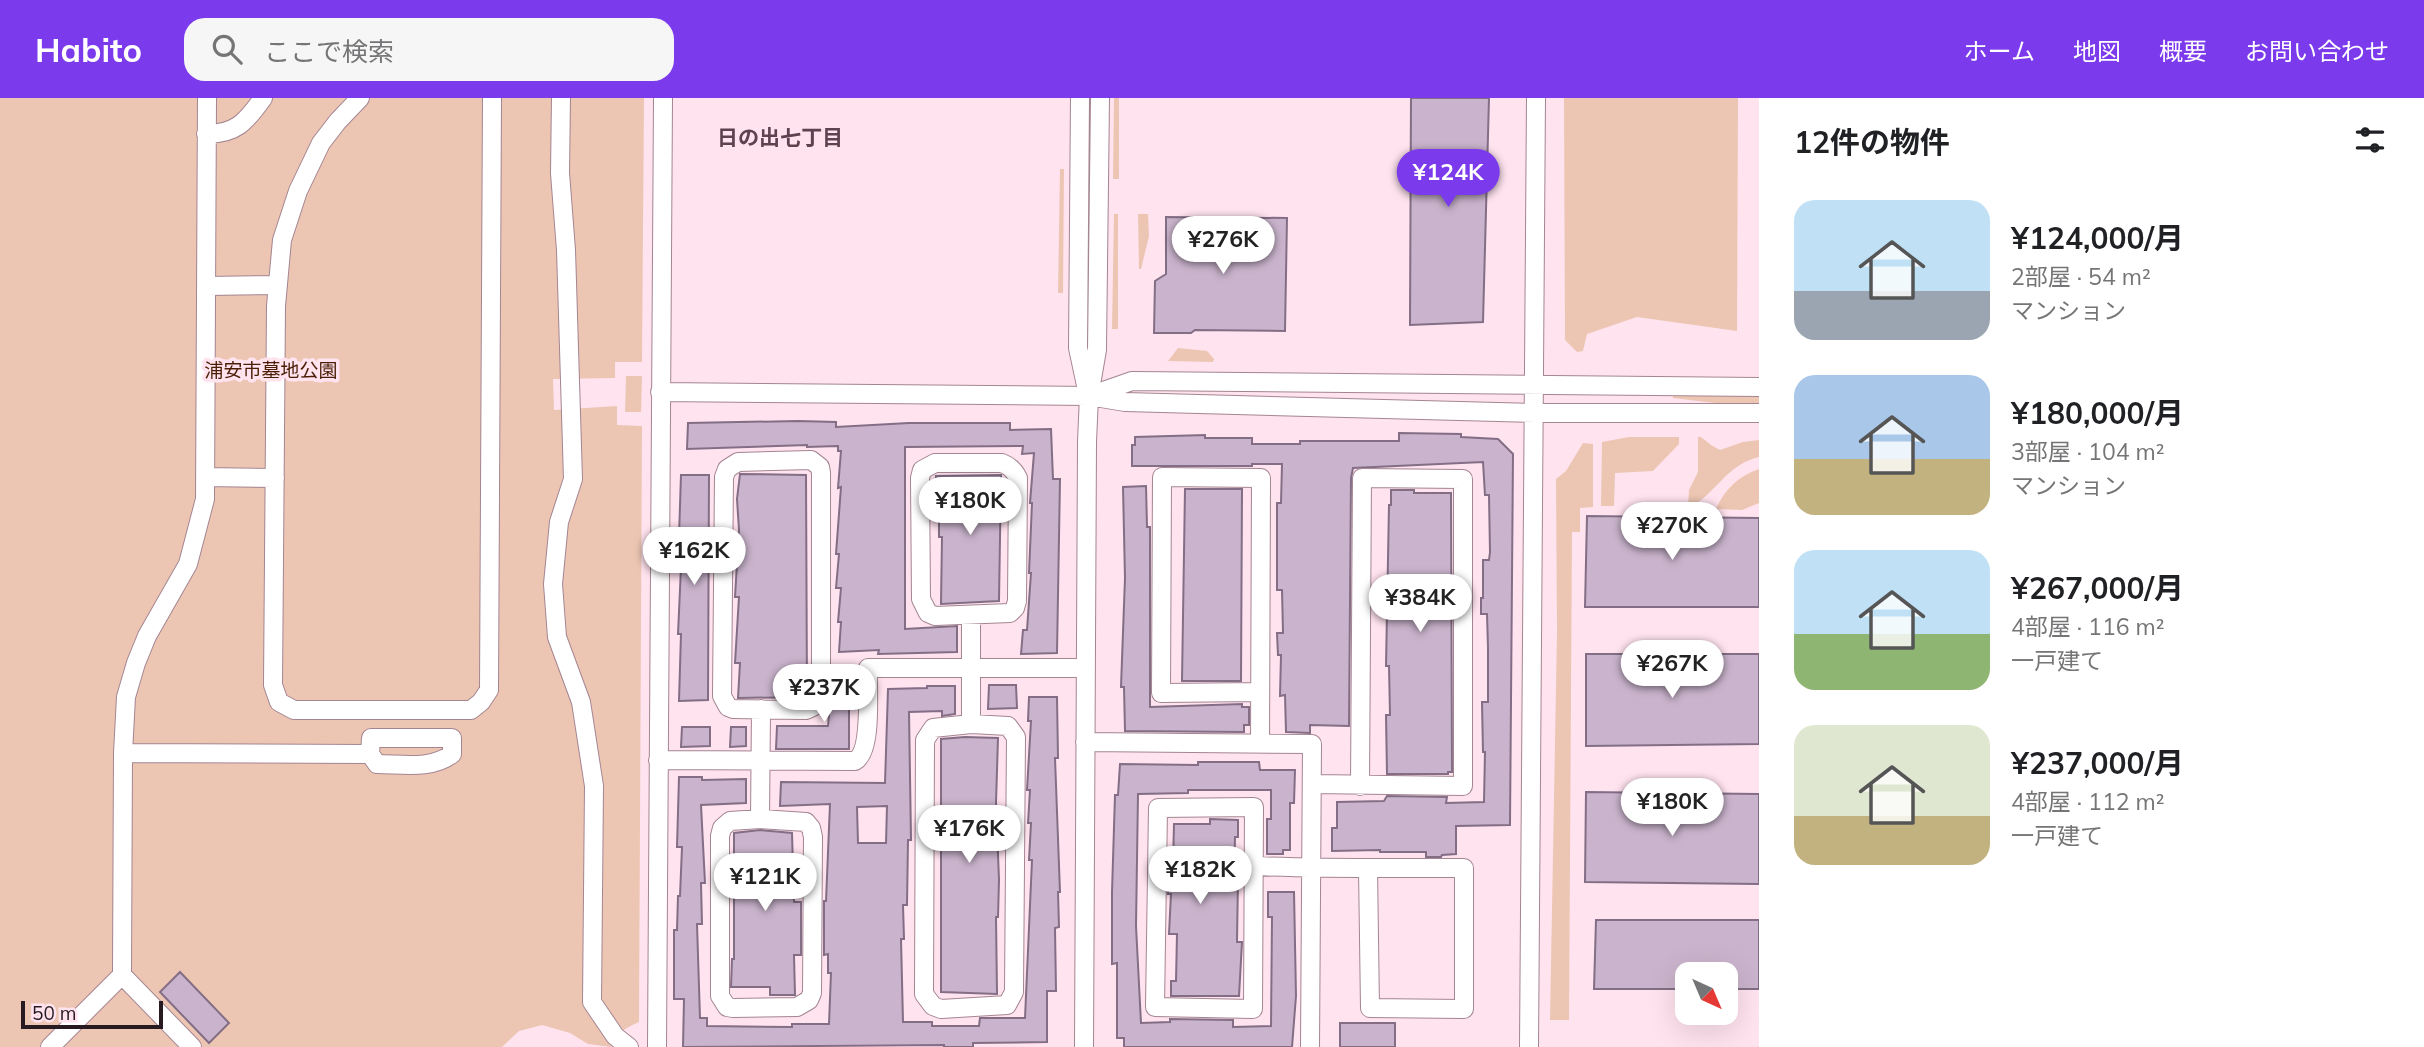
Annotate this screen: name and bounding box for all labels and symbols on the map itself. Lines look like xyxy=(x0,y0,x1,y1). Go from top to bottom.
district label: 日の出七丁目 xyxy=(717,124,843,150)
pin: ¥124K xyxy=(1399,150,1497,209)
pin: ¥276K xyxy=(1174,216,1272,276)
park label: 浦安市墓地公園 xyxy=(204,358,338,382)
pin: ¥180K xyxy=(921,478,1019,537)
pin: ¥270K xyxy=(1623,503,1721,562)
pin: ¥162K xyxy=(645,528,743,587)
pin: ¥384K xyxy=(1371,574,1469,634)
pin: ¥267K xyxy=(1623,640,1721,700)
pin: ¥237K xyxy=(775,664,873,724)
pin: ¥180K xyxy=(1623,778,1721,838)
pin: ¥176K xyxy=(920,806,1018,865)
pin: ¥182K xyxy=(1151,846,1249,906)
pin: ¥121K xyxy=(716,854,814,913)
north arrow xyxy=(1675,962,1738,1026)
scale bar xyxy=(21,998,163,1030)

